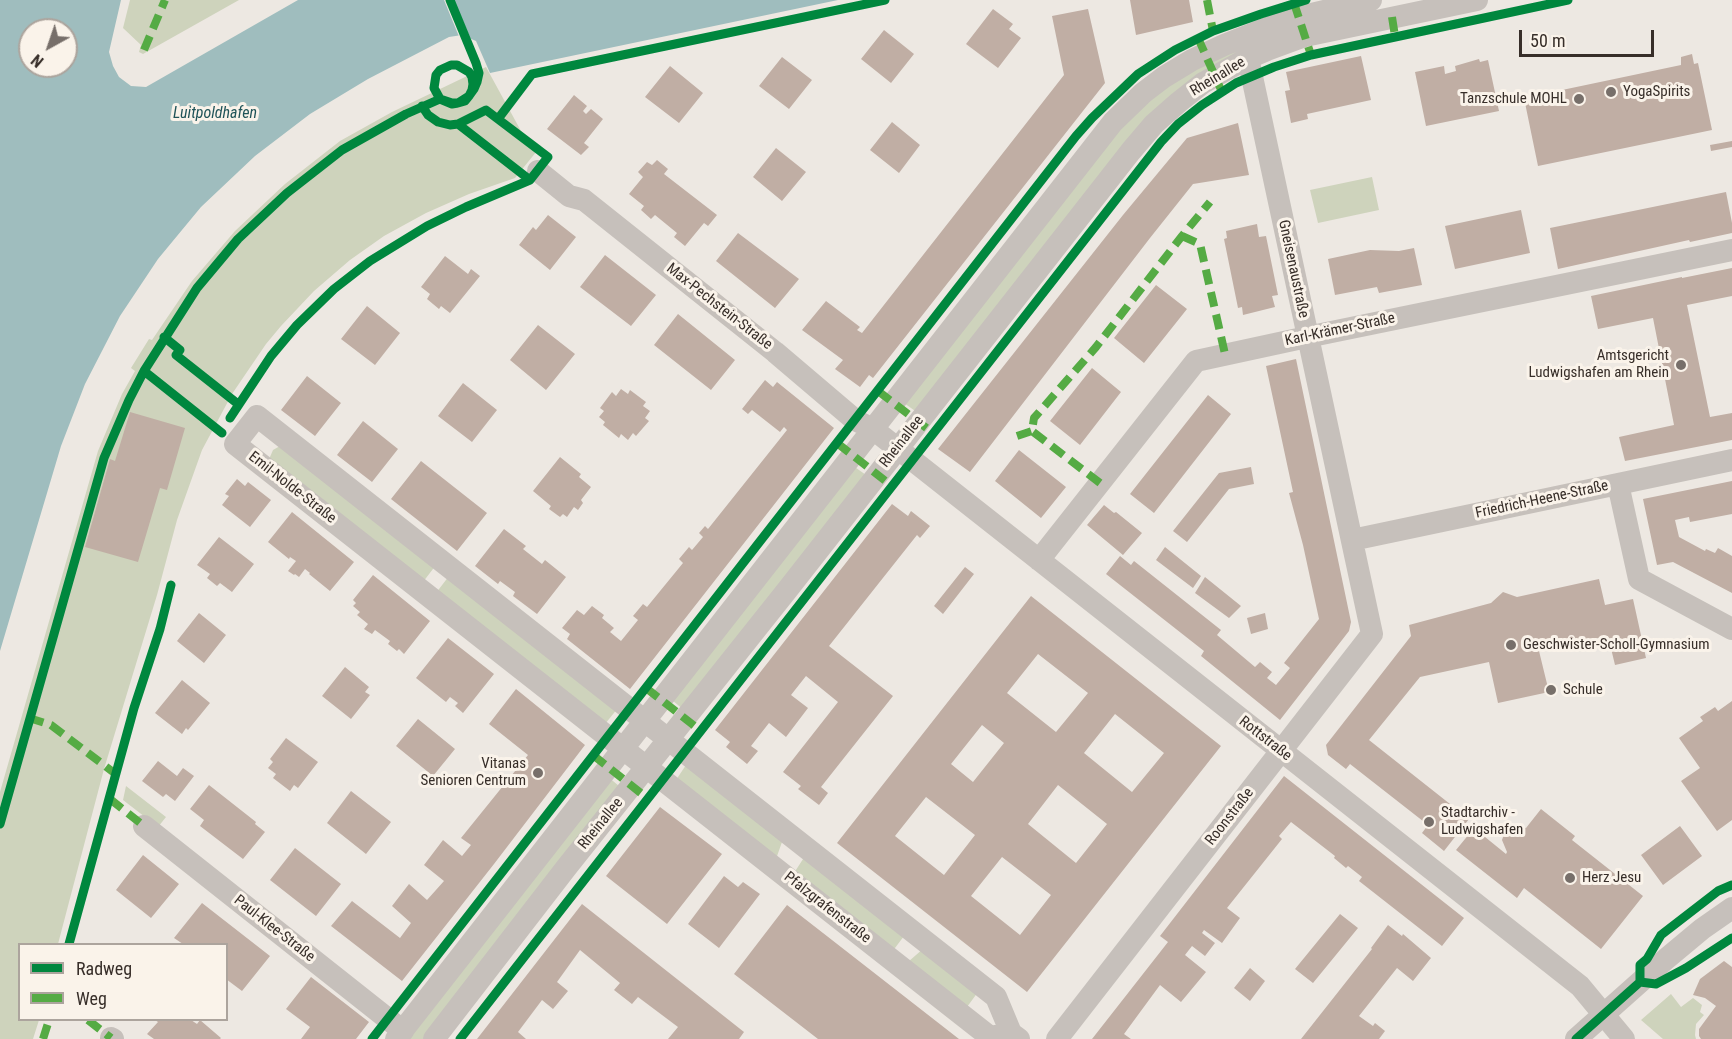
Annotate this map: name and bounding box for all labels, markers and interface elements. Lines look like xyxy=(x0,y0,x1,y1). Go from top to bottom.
north arrow xyxy=(18,18,78,78)
scale bar xyxy=(1522,18,1657,56)
text: 50 m xyxy=(1530,30,1565,51)
text: N xyxy=(28,50,47,71)
street label: Rheinallee xyxy=(1187,54,1249,100)
place label: YogaSpirits xyxy=(1623,83,1690,101)
marker: YogaSpirits xyxy=(1604,85,1618,99)
place label: Tanzschule MOHL xyxy=(1460,90,1567,108)
marker: Tanzschule MOHL xyxy=(1572,92,1586,106)
water label: Luitpoldhafen xyxy=(173,104,257,124)
street label: Gneisenaustraße xyxy=(1274,218,1312,320)
street label: Max-Pechstein-Straße xyxy=(662,260,776,354)
street label: Karl-Krämer-Straße xyxy=(1283,310,1397,350)
place label: Amtsgericht Ludwigshafen am Rhein xyxy=(1528,347,1669,382)
marker: Amtsgericht Ludwigshafen am Rhein xyxy=(1674,358,1688,372)
street label: Rheinallee xyxy=(876,412,928,472)
street label: Emil-Nolde-Straße xyxy=(245,448,339,528)
street label: Friedrich-Heene-Straße xyxy=(1474,477,1610,523)
place label: Geschwister-Scholl-Gymnasium xyxy=(1523,636,1709,654)
marker: Geschwister-Scholl-Gymnasium xyxy=(1504,638,1518,652)
place label: Schule xyxy=(1563,681,1603,699)
marker: Schule xyxy=(1544,683,1558,697)
street label: Rottstraße xyxy=(1235,713,1295,765)
place label: Vitanas Senioren Centrum xyxy=(420,755,526,790)
marker: Vitanas Senioren Centrum xyxy=(531,766,545,780)
street label: Roonstraße xyxy=(1202,785,1258,849)
street label: Rheinallee xyxy=(575,795,627,853)
place label: Stadtarchiv - Ludwigshafen xyxy=(1441,804,1523,839)
marker: Stadtarchiv - Ludwigshafen xyxy=(1422,815,1436,829)
street label: Pfalzgrafenstraße xyxy=(780,868,874,948)
place label: Herz Jesu xyxy=(1582,869,1641,887)
marker: Herz Jesu xyxy=(1563,871,1577,885)
street label: Paul-Klee-Straße xyxy=(230,892,318,966)
legend xyxy=(18,943,228,1021)
text: Radweg xyxy=(76,958,132,979)
text: Weg xyxy=(76,988,107,1009)

